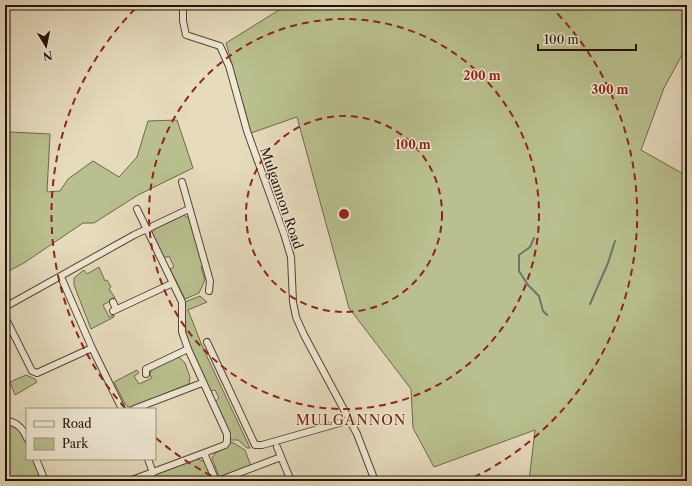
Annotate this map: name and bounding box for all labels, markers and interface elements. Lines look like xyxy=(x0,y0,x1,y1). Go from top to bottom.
north arrow xyxy=(26,26,66,66)
scale bar xyxy=(538,26,636,52)
text: 100 m xyxy=(544,32,579,47)
text: N xyxy=(41,48,54,64)
text: 200 m xyxy=(463,68,501,83)
text: 300 m xyxy=(591,82,629,97)
text: 100 m xyxy=(395,137,431,152)
street label: Mulgannon Road xyxy=(257,145,307,251)
centre of rings xyxy=(337,207,351,221)
legend xyxy=(26,408,156,460)
district label: MULGANNON xyxy=(296,411,406,429)
text: Road xyxy=(62,416,92,431)
text: Park xyxy=(62,436,89,451)

